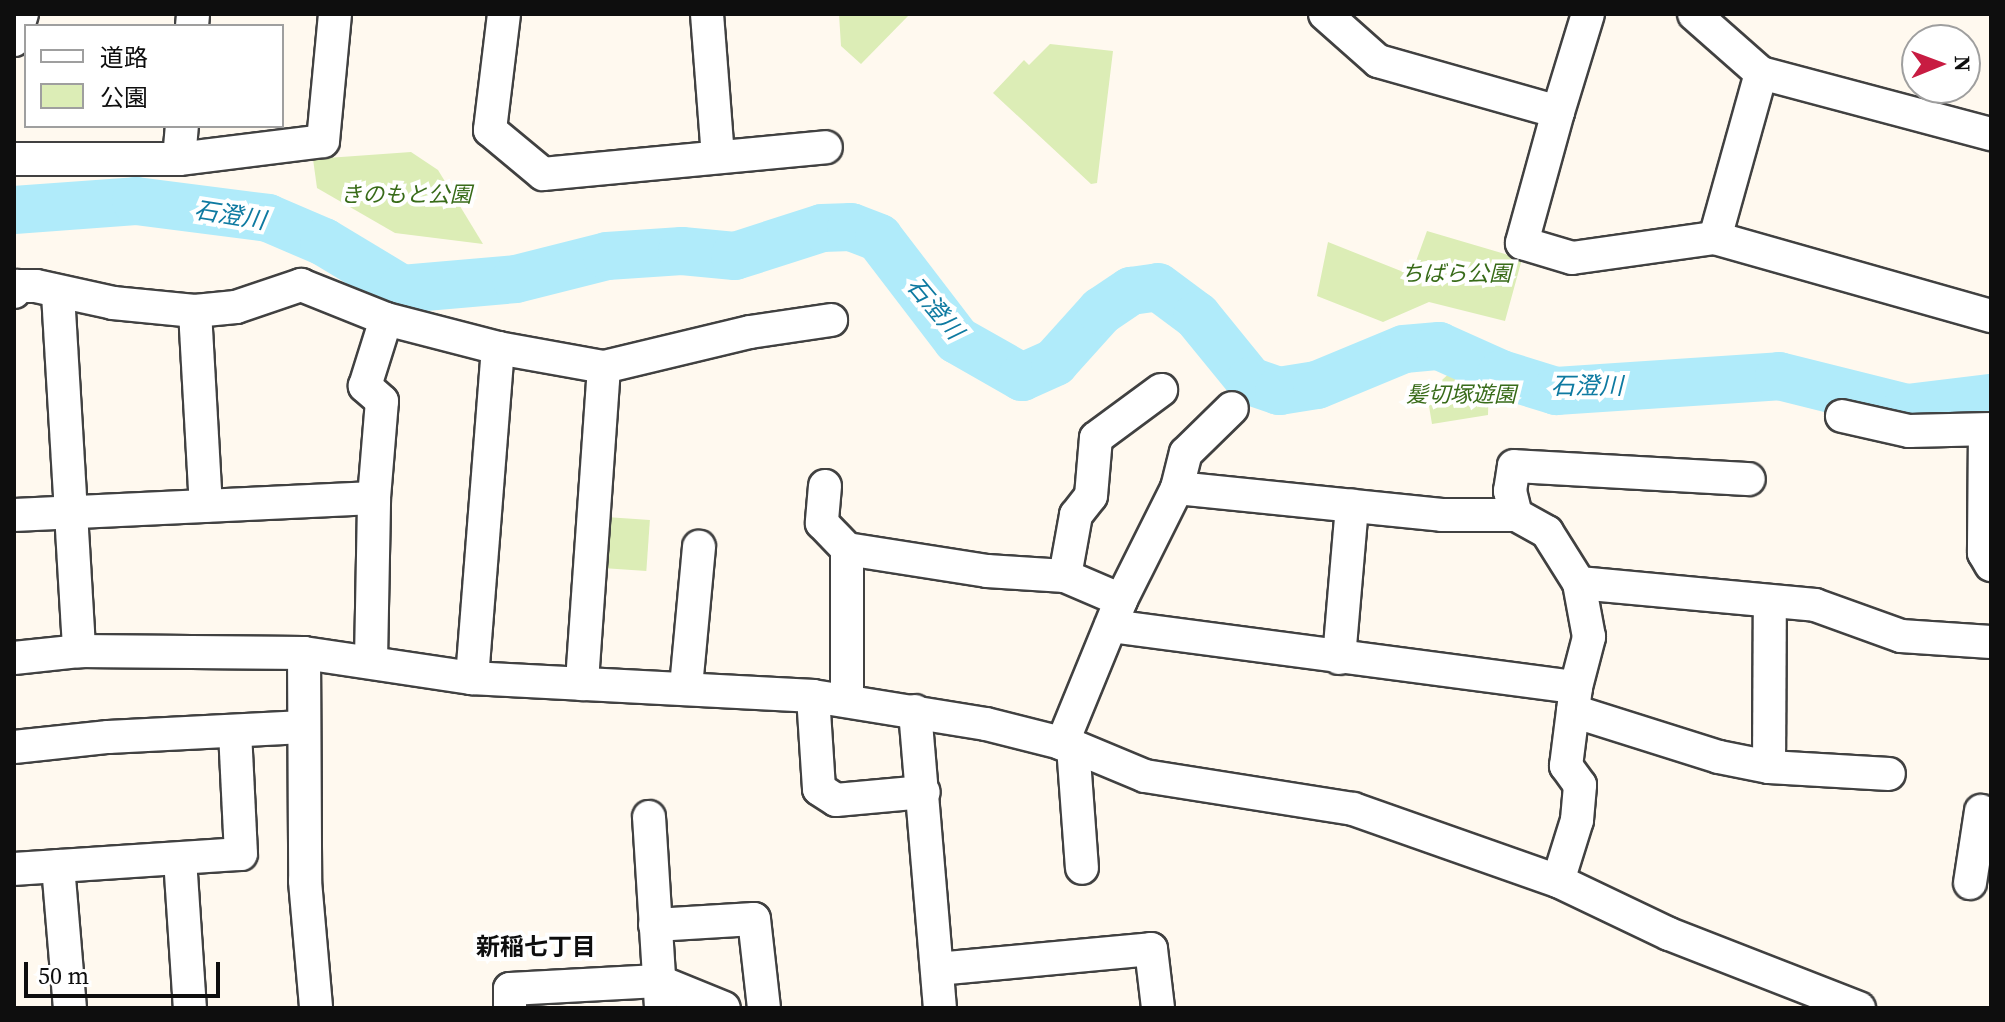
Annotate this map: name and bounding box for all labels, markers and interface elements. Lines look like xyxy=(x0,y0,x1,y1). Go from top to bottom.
legend xyxy=(24,24,284,128)
north arrow xyxy=(1901,24,1981,104)
text: 道路 xyxy=(100,41,148,74)
text: N xyxy=(1948,55,1978,72)
text: 公園 xyxy=(100,81,148,114)
park label: きのもと公園 xyxy=(340,182,472,208)
water label: 石澄川 xyxy=(192,195,268,235)
park label: ちばら公園 xyxy=(1401,261,1511,287)
water label: 石澄川 xyxy=(901,271,969,345)
water label: 石澄川 xyxy=(1551,372,1623,400)
park label: 髪切塚遊園 xyxy=(1406,382,1516,408)
district label: 新稲七丁目 xyxy=(476,933,596,961)
scale bar xyxy=(28,946,224,996)
text: 50 m xyxy=(38,959,89,992)

